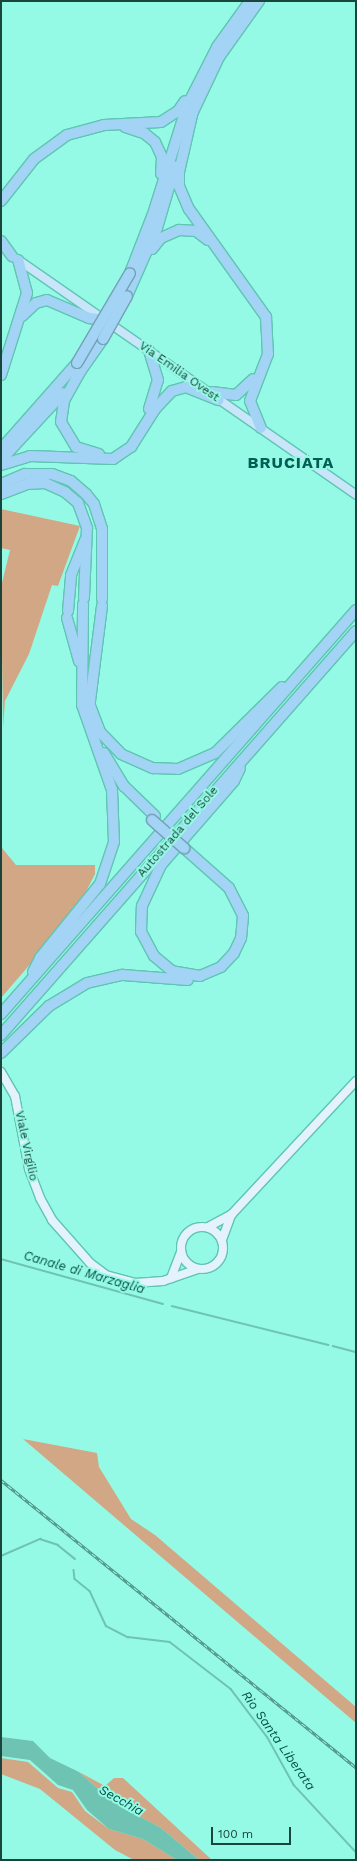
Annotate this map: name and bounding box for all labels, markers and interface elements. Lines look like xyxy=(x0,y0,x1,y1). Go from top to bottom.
street label: Via Emilia Ovest xyxy=(136,339,222,405)
district label: BRUCIATA xyxy=(248,453,334,473)
street label: Autostrada del Sole xyxy=(134,783,222,881)
street label: Viale Virgilio xyxy=(12,1109,40,1183)
water label: Canale di Marzaglia xyxy=(22,1248,146,1298)
water label: Rio Santa Liberata xyxy=(238,1688,318,1794)
water label: Secchia xyxy=(96,1782,146,1820)
scale bar xyxy=(213,1819,293,1845)
text: 100 m xyxy=(218,1827,253,1841)

